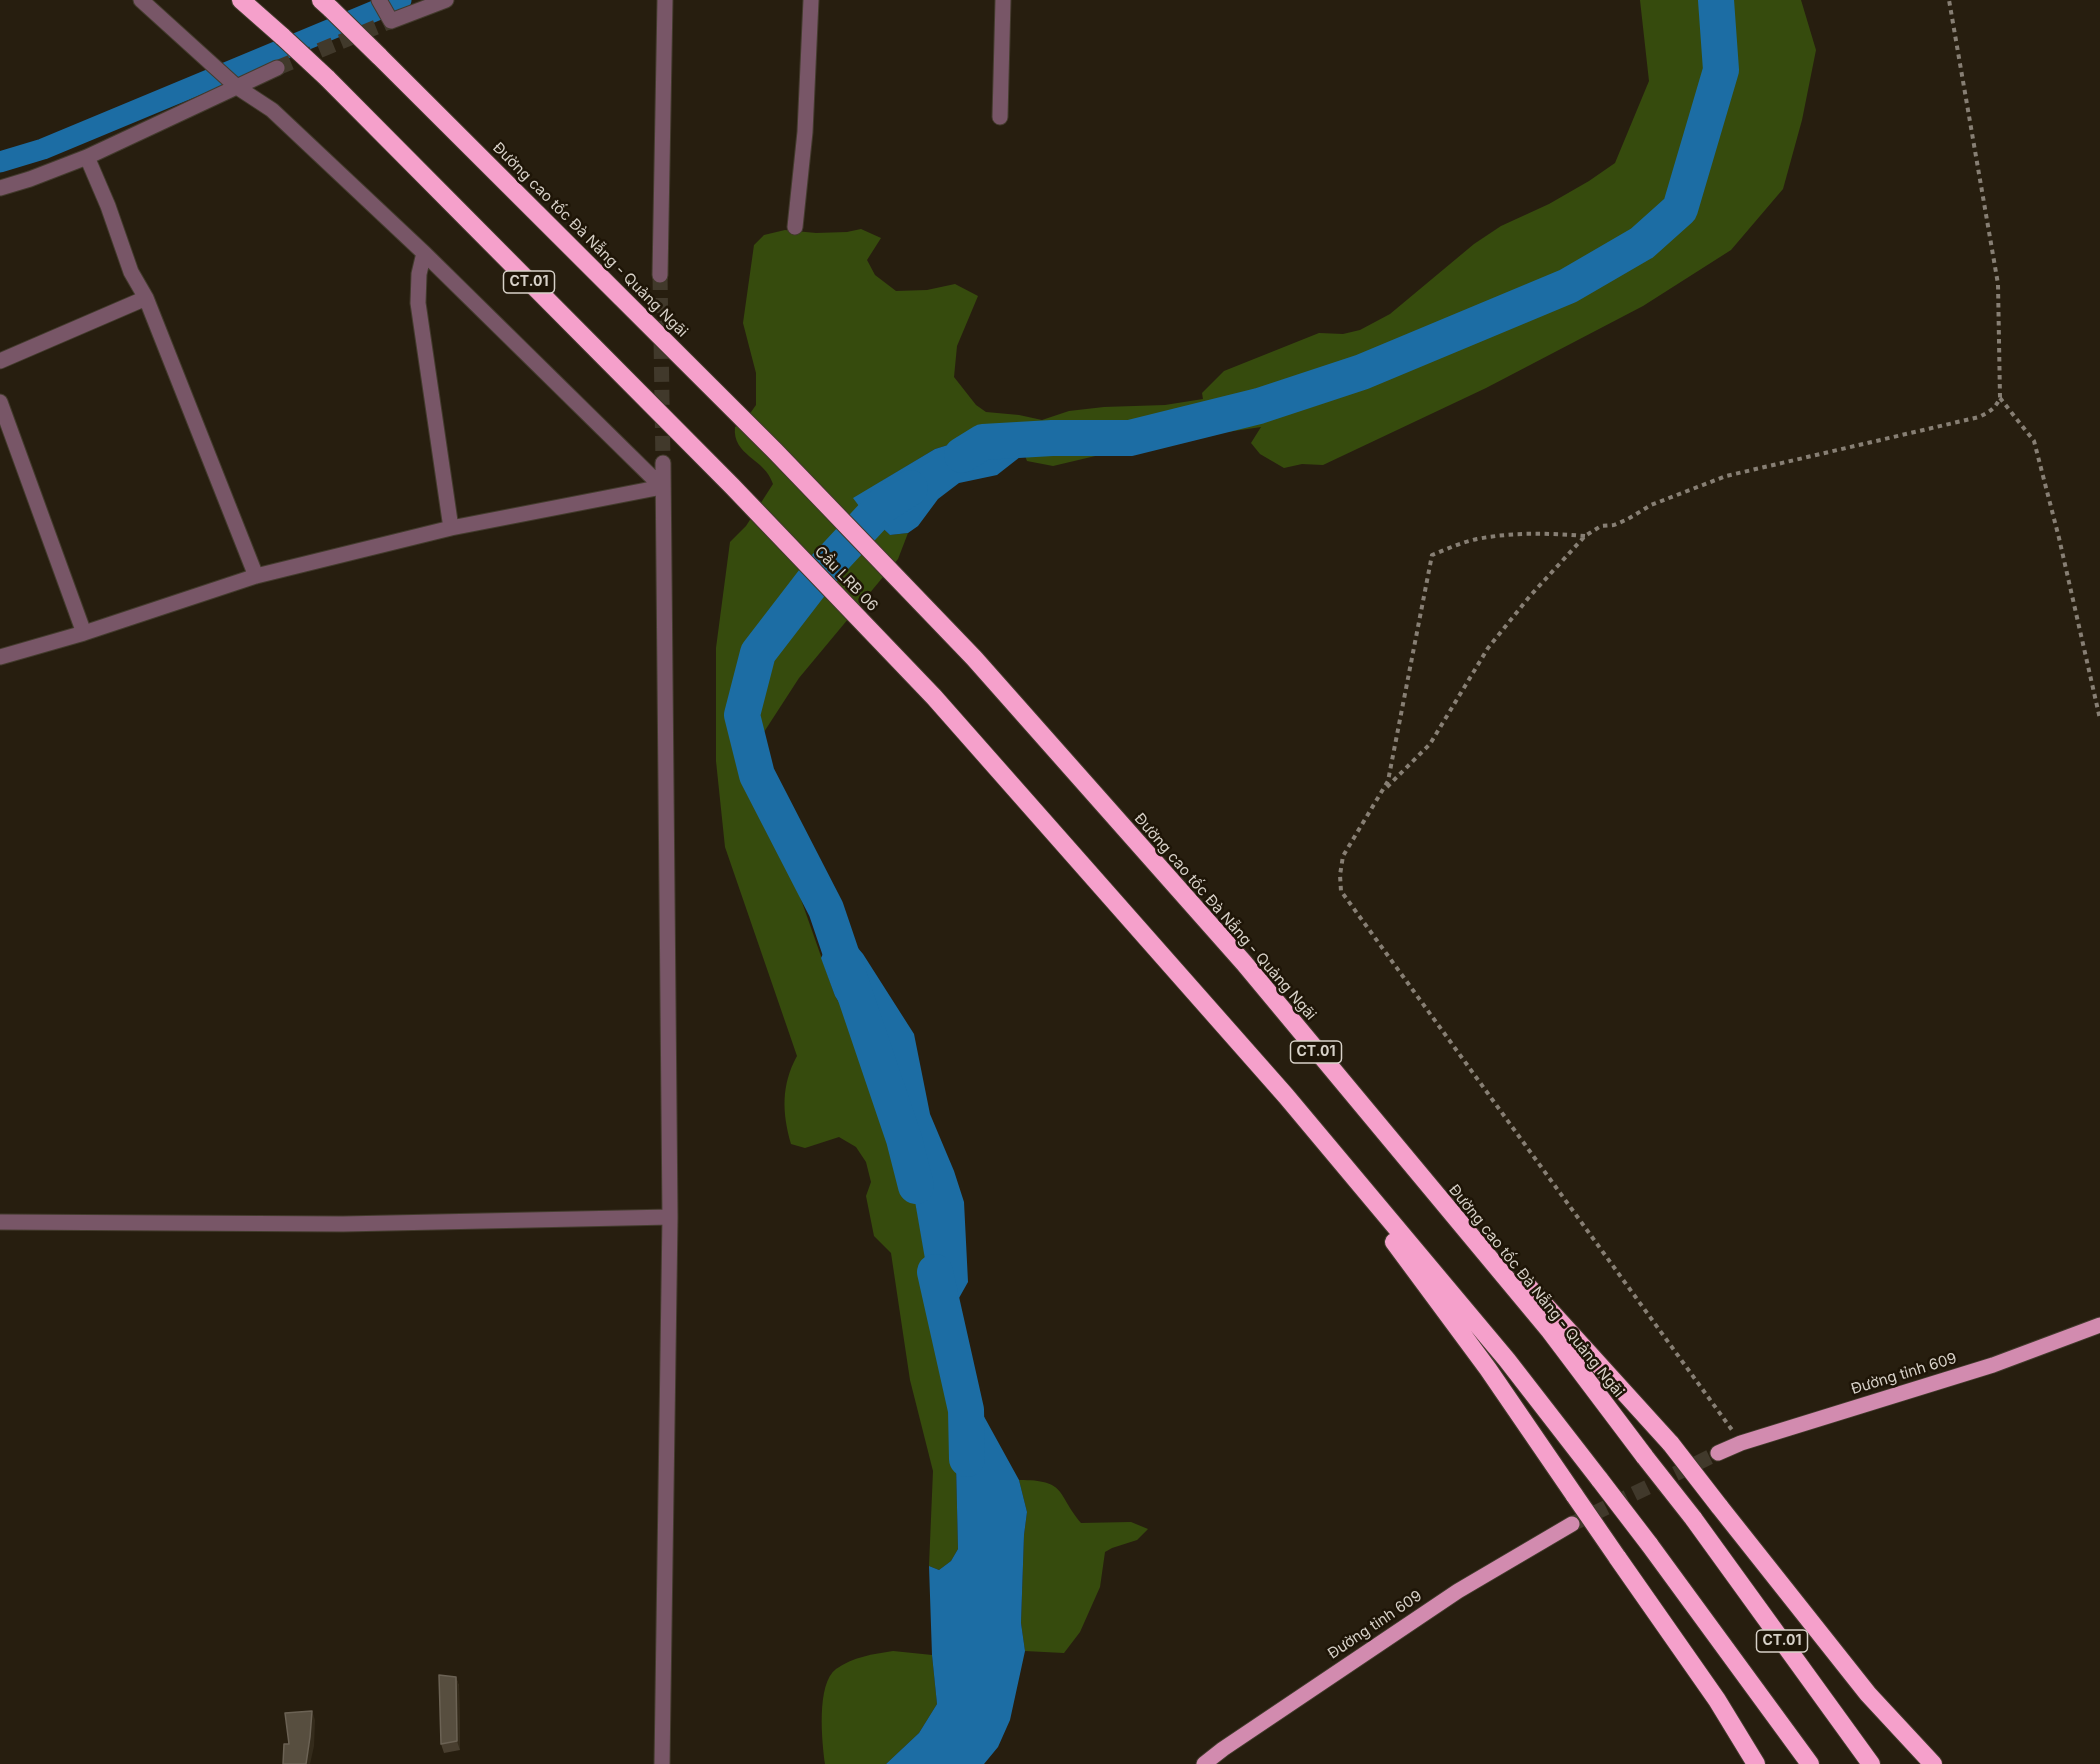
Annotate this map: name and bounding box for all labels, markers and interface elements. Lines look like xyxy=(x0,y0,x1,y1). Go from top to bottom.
street label: Đường cao tốc Đà Nẵng - Quảng Ngãi xyxy=(489,139,691,341)
road number: CT.01 xyxy=(504,271,554,293)
street label: Cầu LRB 06 xyxy=(811,543,881,615)
street label: Đường cao tốc Đà Nẵng - Quảng Ngãi xyxy=(1130,810,1320,1024)
road number: CT.01 xyxy=(1290,1041,1342,1063)
street label: Đường cao tốc Đà Nẵng - Quảng Ngãi xyxy=(1445,1181,1627,1401)
street label: Đường tỉnh 609 xyxy=(1849,1349,1959,1399)
street label: Đường tỉnh 609 xyxy=(1325,1587,1425,1663)
road number: CT.01 xyxy=(1756,1630,1808,1652)

